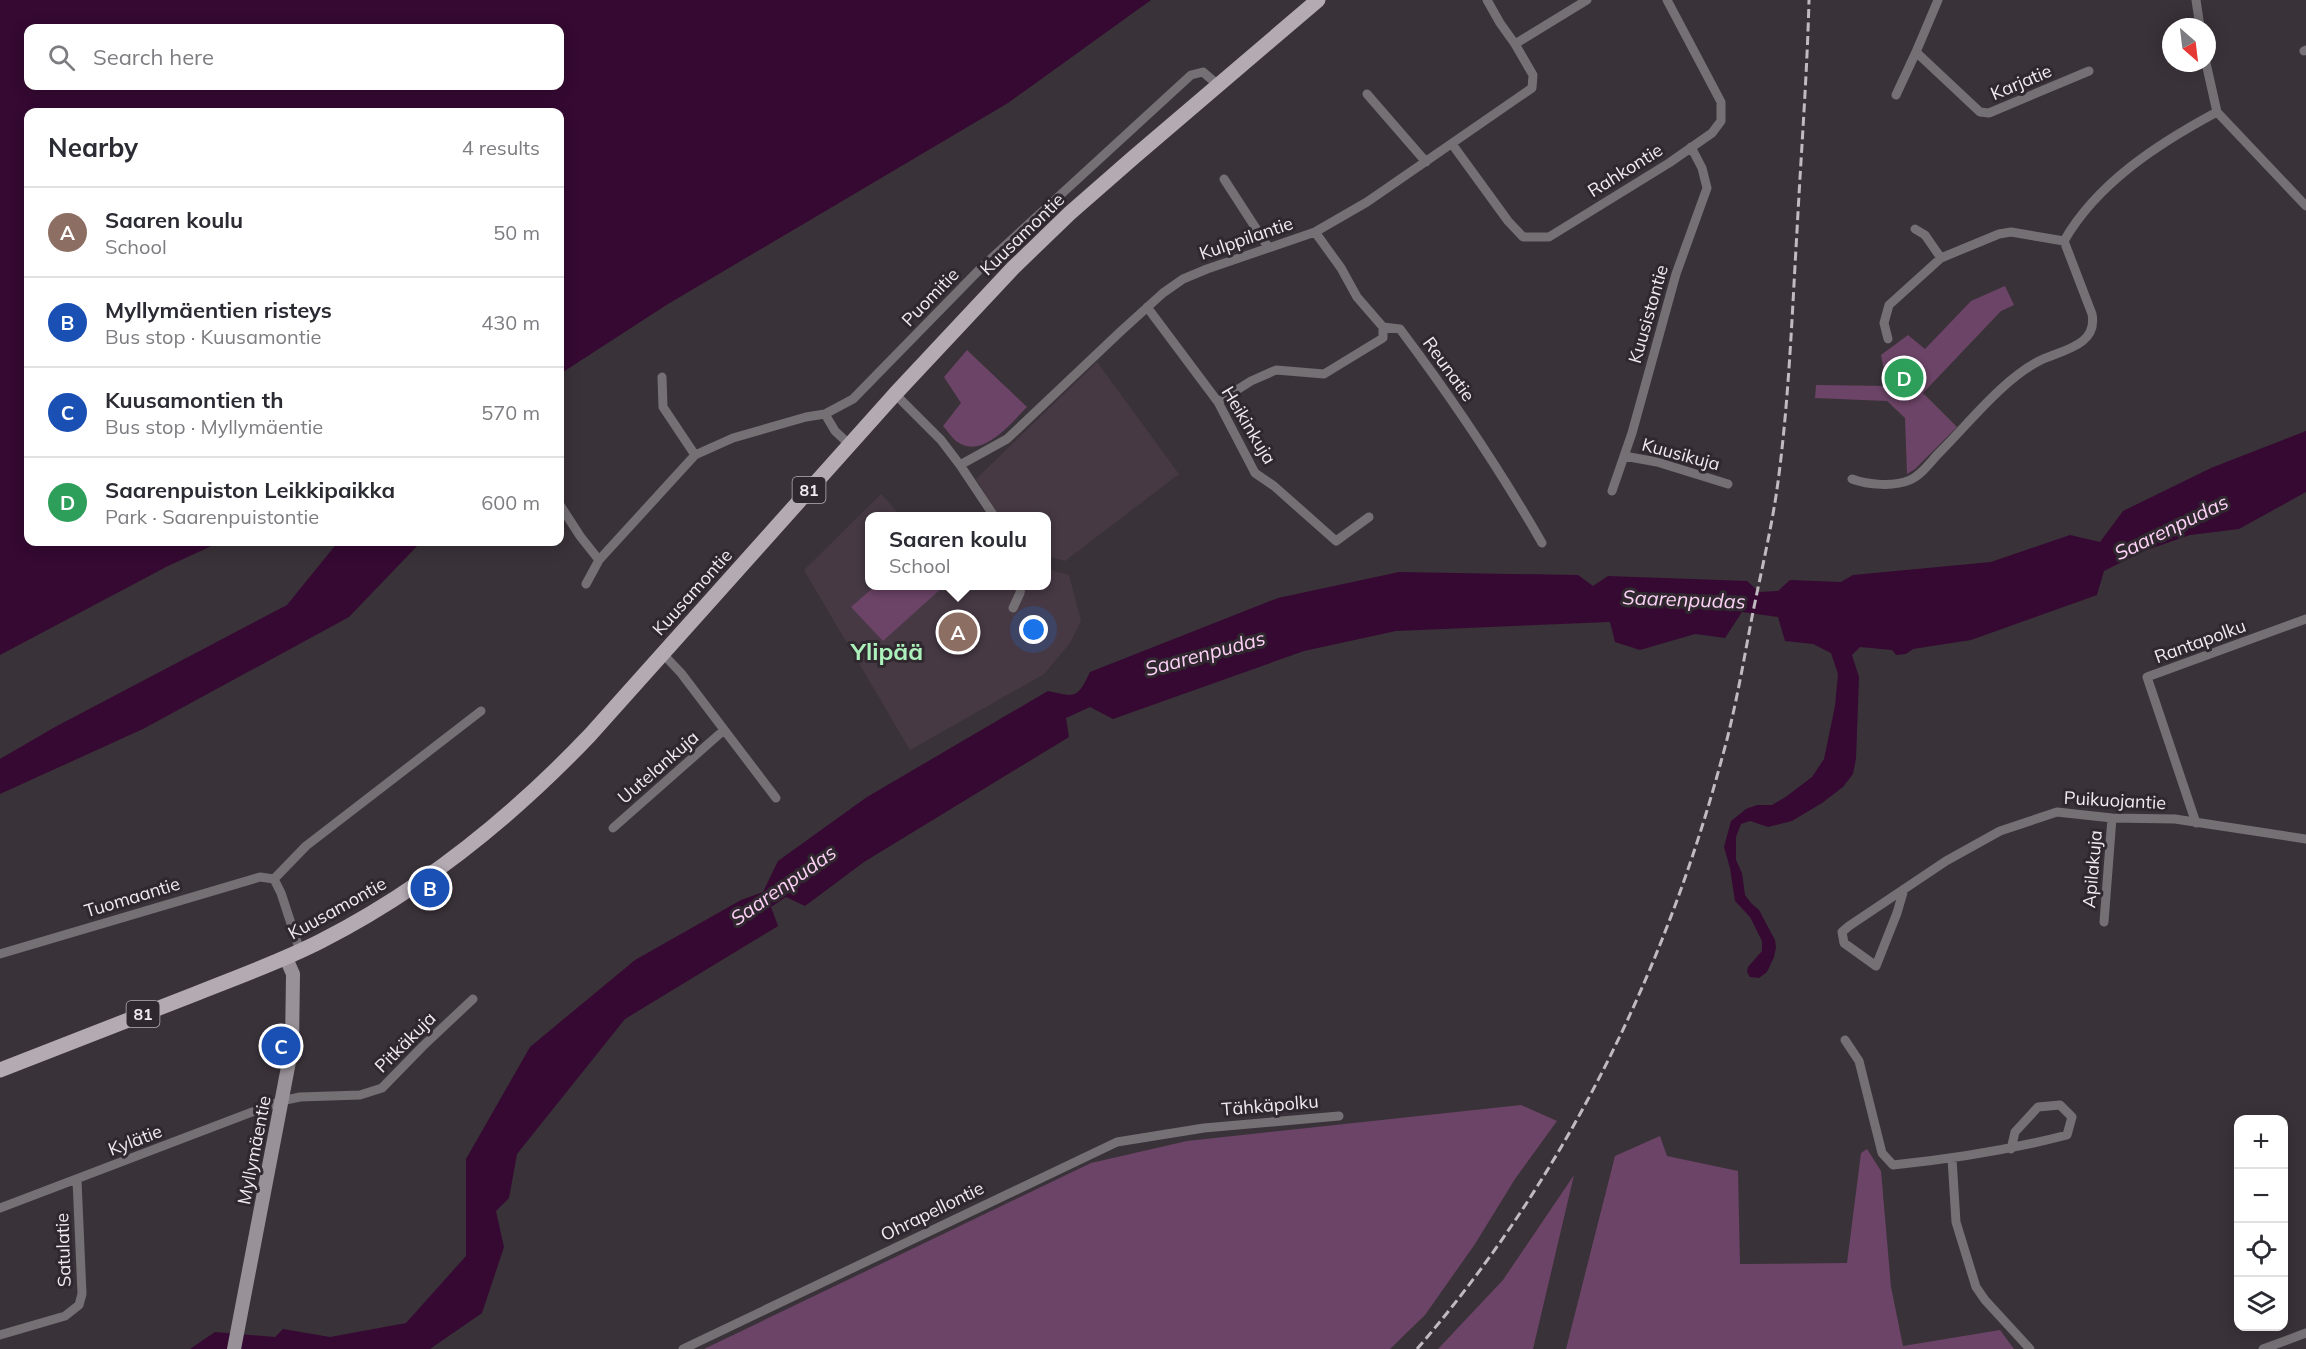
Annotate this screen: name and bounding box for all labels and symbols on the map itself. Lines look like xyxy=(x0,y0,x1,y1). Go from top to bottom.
north arrow xyxy=(2162,18,2216,72)
street label: Karjatie xyxy=(1987,59,2055,105)
street label: Rahkontie xyxy=(1583,138,1667,202)
street label: Kuusamontie xyxy=(975,188,1069,280)
street label: Kulppilantie xyxy=(1196,211,1296,265)
street label: Kuusistontie xyxy=(1623,262,1673,366)
street label: Puomitie xyxy=(896,263,964,331)
street label: Reunatie xyxy=(1418,332,1480,406)
pin: D xyxy=(1884,356,1924,400)
street label: Heikinkuja xyxy=(1217,382,1281,468)
street label: Kuusikuja xyxy=(1639,433,1723,475)
road number: 81 xyxy=(792,477,826,503)
water label: Saarenpudas xyxy=(2110,489,2232,565)
street label: Kuusamontie xyxy=(647,544,737,640)
water label: Saarenpudas xyxy=(1622,584,1746,614)
pin: A xyxy=(938,610,978,654)
street label: Rantapolku xyxy=(2151,614,2249,668)
your location xyxy=(1019,615,1048,644)
water label: Saarenpudas xyxy=(1142,625,1268,681)
district label: Ylipää xyxy=(850,636,923,666)
street label: Uutelankuja xyxy=(613,726,703,808)
street label: Puikuojantie xyxy=(2063,786,2167,814)
street label: Apilakuja xyxy=(2077,829,2107,909)
water label: Saarenpudas xyxy=(725,839,841,931)
pin: B xyxy=(410,866,450,910)
street label: Tuomaantie xyxy=(82,872,182,922)
street label: Kuusamontie xyxy=(284,872,390,944)
road number: 81 xyxy=(126,1001,160,1027)
street label: Pitkäkuja xyxy=(370,1007,440,1077)
pin: C xyxy=(262,1024,300,1068)
street label: Tähkäpolku xyxy=(1221,1089,1319,1121)
street label: Myllymäentie xyxy=(232,1094,276,1206)
street label: Kylätie xyxy=(105,1119,165,1161)
street label: Ohrapellontie xyxy=(877,1176,987,1246)
street label: Satulatie xyxy=(50,1213,76,1287)

